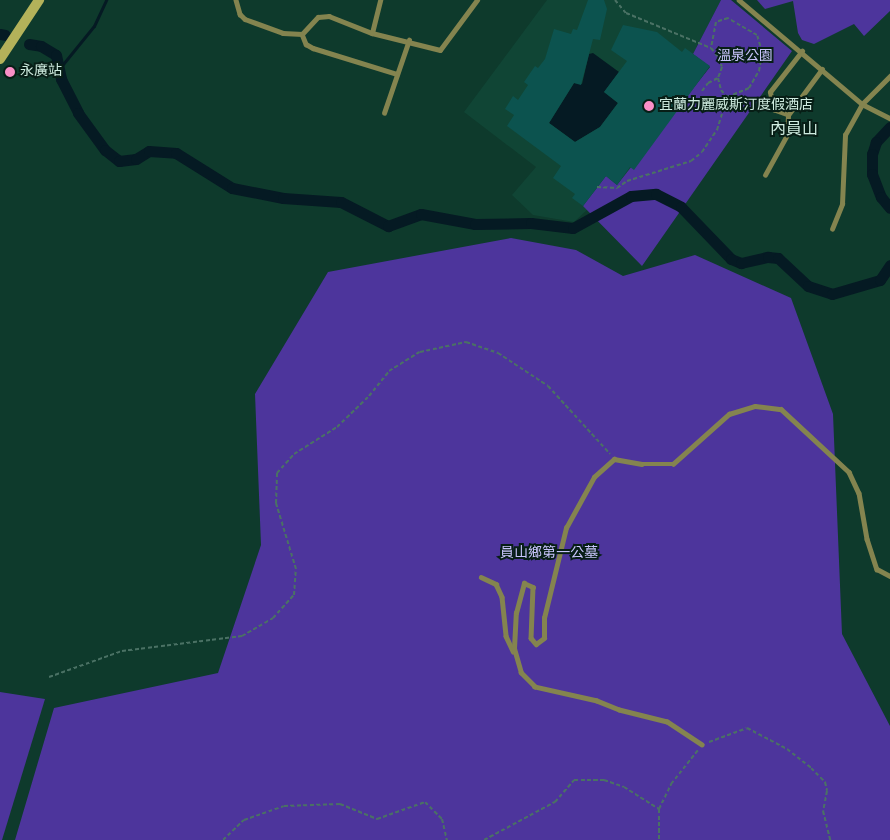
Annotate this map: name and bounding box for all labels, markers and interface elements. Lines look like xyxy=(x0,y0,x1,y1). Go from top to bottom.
park label: 溫泉公園 xyxy=(717,49,773,65)
place label: 永廣站 xyxy=(20,64,62,80)
marker: 永廣站 xyxy=(4,66,16,78)
place label: 宜蘭力麗威斯汀度假酒店 xyxy=(659,98,813,114)
marker: 宜蘭力麗威斯汀度假酒店 xyxy=(643,100,655,112)
district label: 內員山 xyxy=(770,120,818,140)
park label: 員山鄉第一公墓 xyxy=(500,546,598,562)

